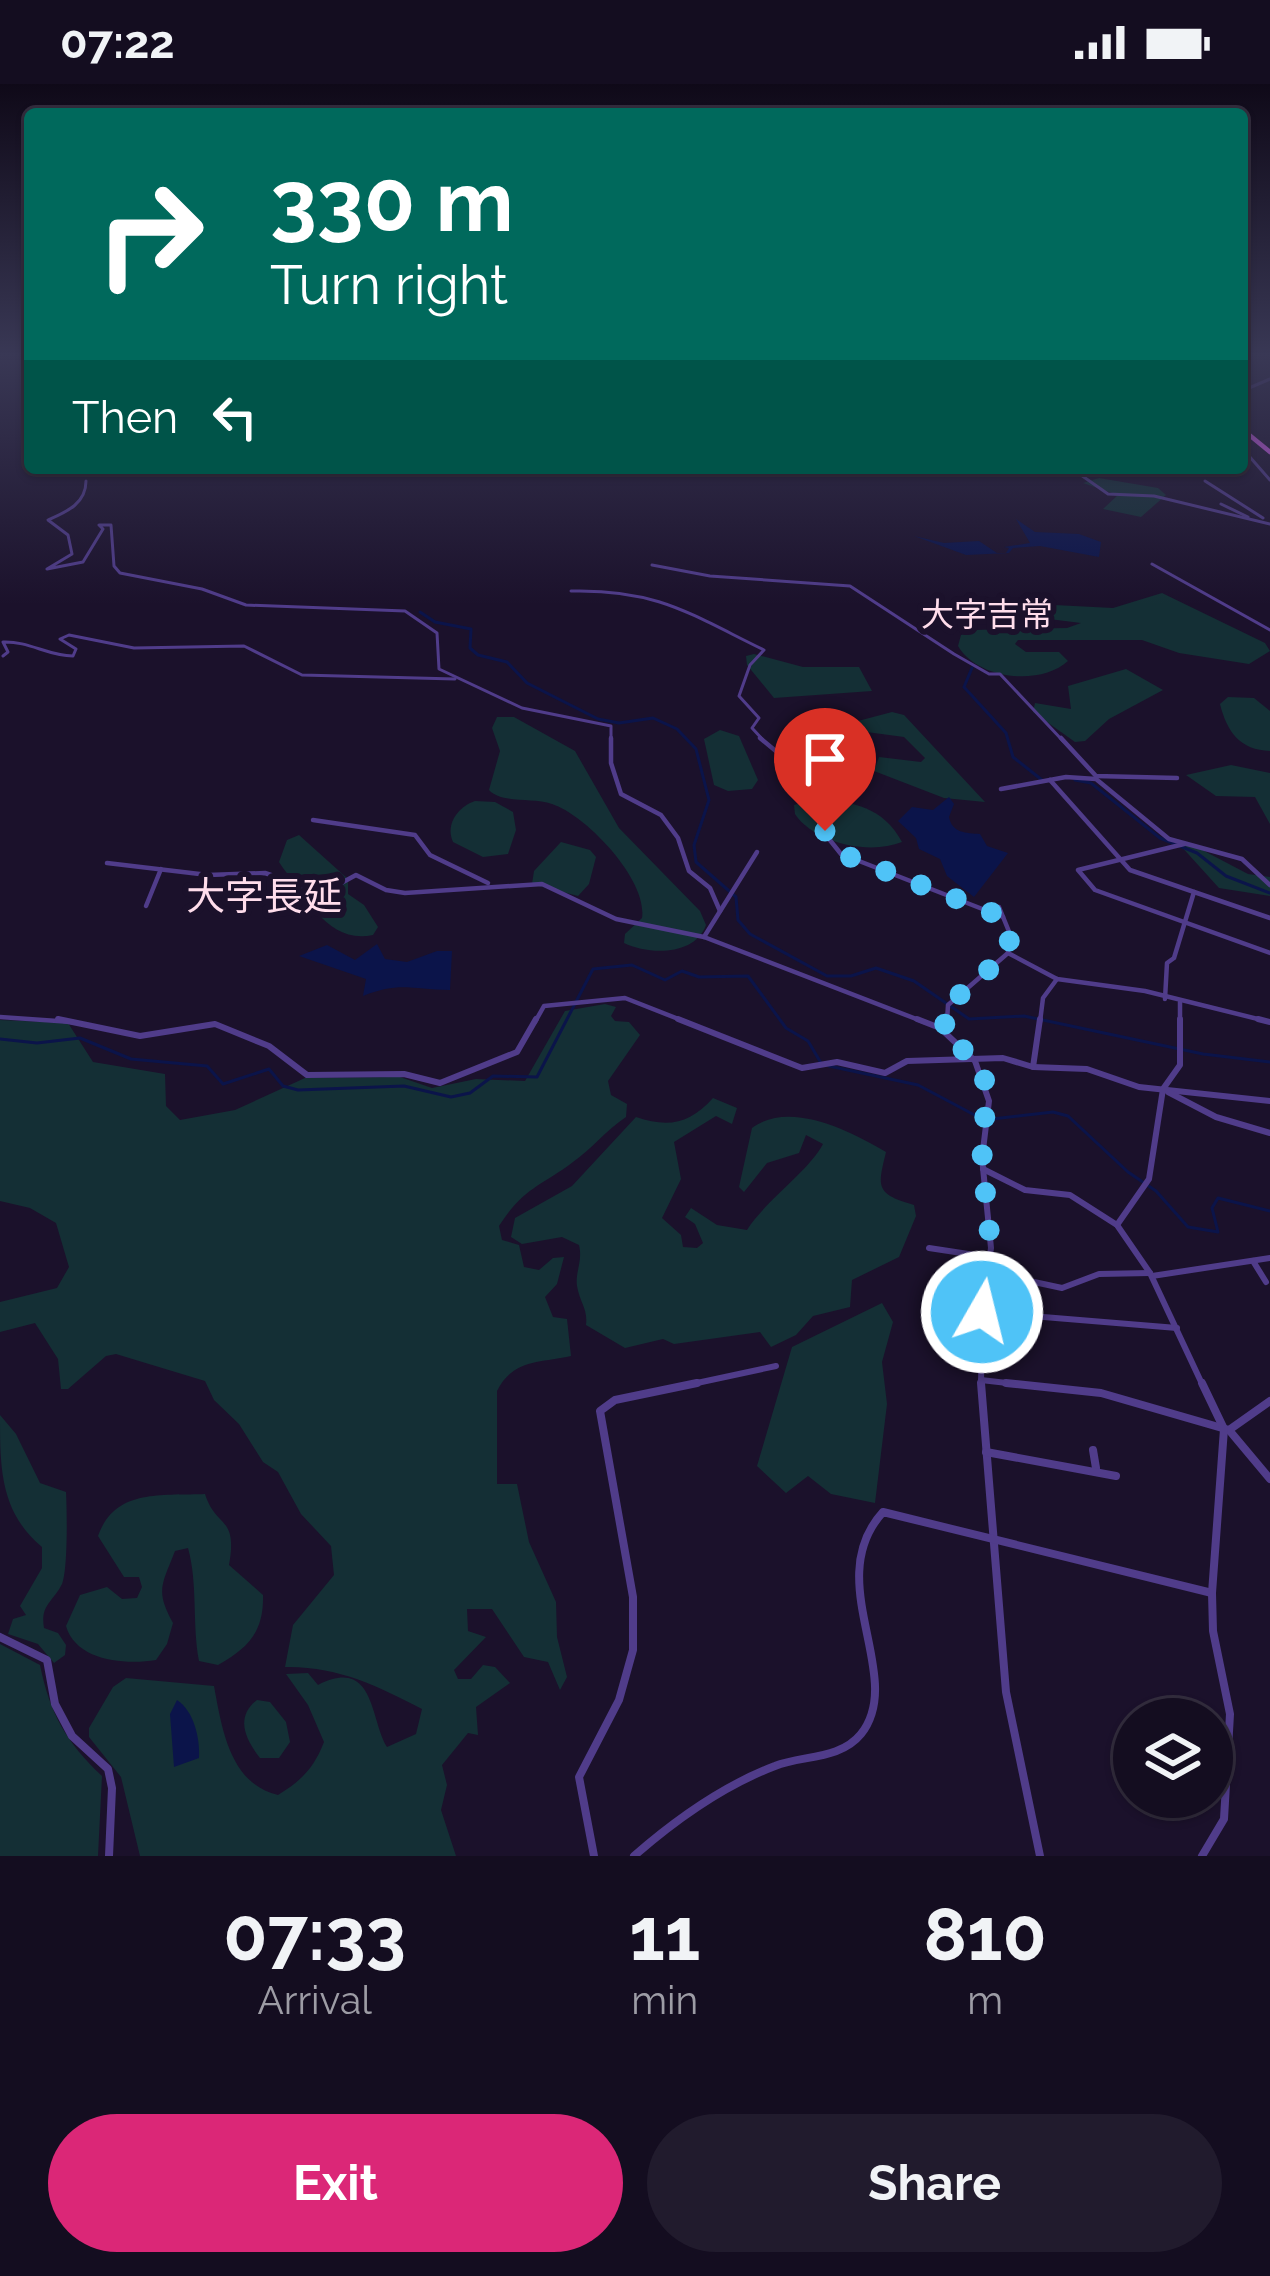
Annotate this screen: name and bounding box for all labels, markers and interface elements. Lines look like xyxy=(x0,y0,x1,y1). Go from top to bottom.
text: 07:22 xyxy=(60,16,175,69)
text: 330 m xyxy=(270,152,514,251)
icon: right xyxy=(72,156,228,312)
text: Turn right xyxy=(270,253,508,317)
icon: left xyxy=(202,384,268,450)
text: Then xyxy=(72,391,178,444)
district label: 大字吉常 xyxy=(921,595,1053,634)
pin xyxy=(774,708,876,831)
icon: arrive xyxy=(792,726,858,792)
district label: 大字長延 xyxy=(186,873,342,919)
position arrow xyxy=(919,1249,1045,1375)
map controls xyxy=(1113,1698,1233,1818)
button: layers xyxy=(1113,1698,1233,1818)
text: 07:33 xyxy=(223,1892,406,1977)
text: 11 xyxy=(629,1892,700,1977)
text: 810 xyxy=(924,1892,1047,1977)
text: Arrival xyxy=(257,1977,372,2023)
text: min xyxy=(631,1977,698,2023)
text: m xyxy=(967,1977,1003,2023)
button: Exit xyxy=(48,2114,623,2252)
button: Share xyxy=(647,2114,1222,2252)

